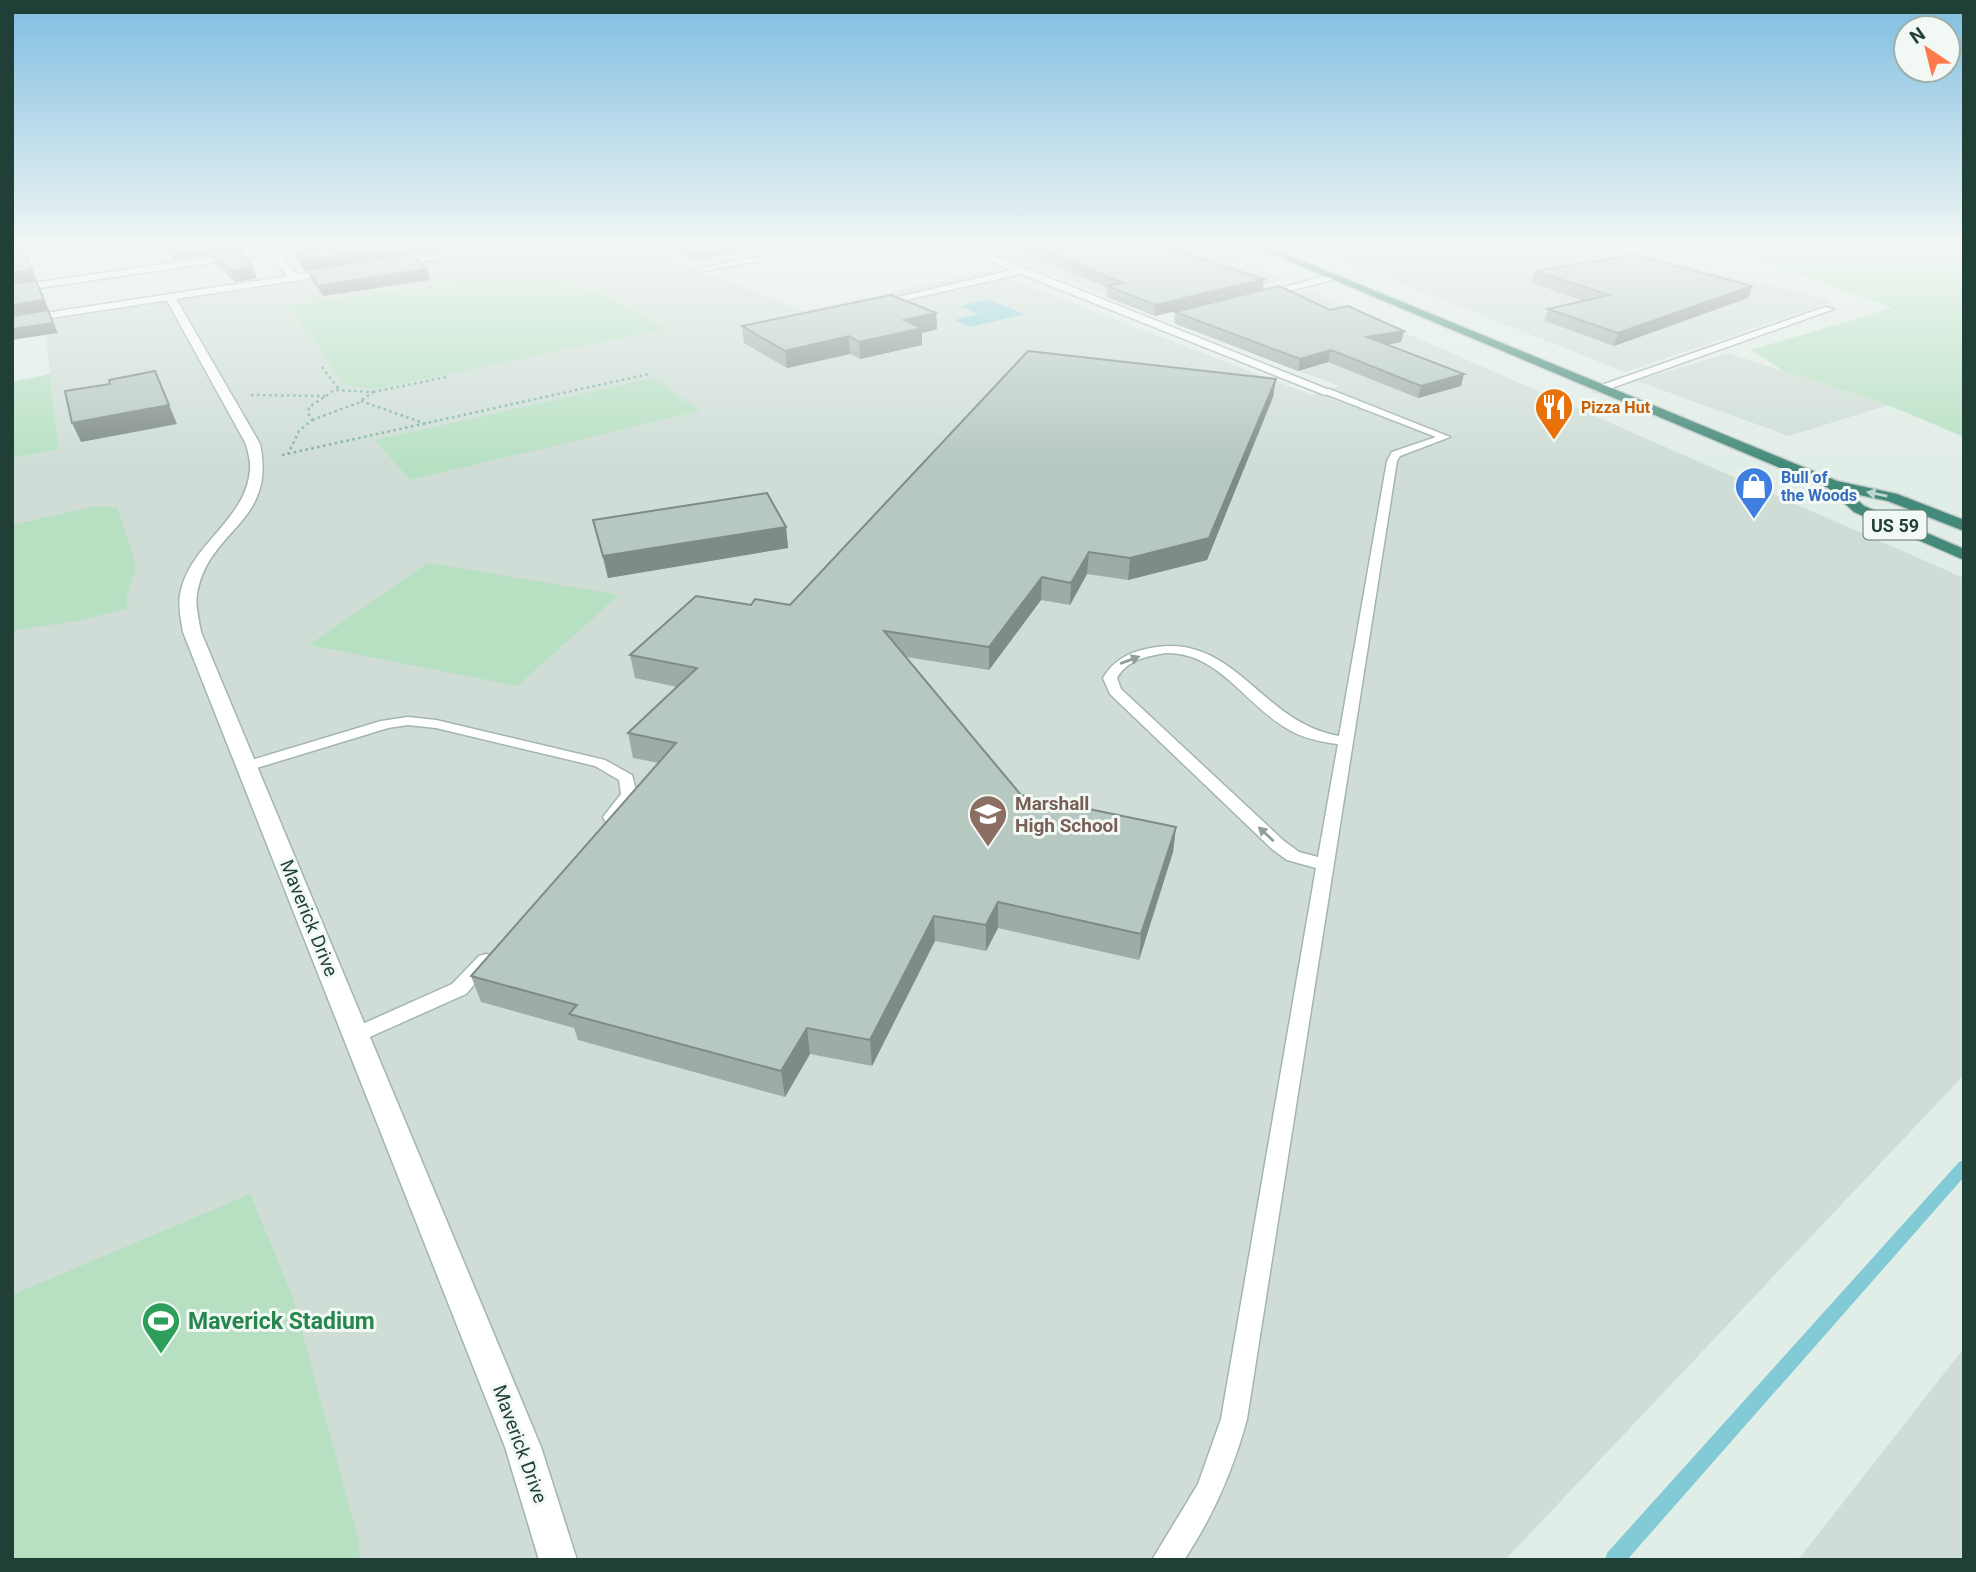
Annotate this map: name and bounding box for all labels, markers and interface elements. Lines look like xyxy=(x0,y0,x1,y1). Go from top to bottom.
north arrow xyxy=(1892,14,1962,84)
text: N xyxy=(1905,22,1930,49)
restaurant icon: Pizza Hut xyxy=(1533,386,1575,441)
place label: Pizza Hut xyxy=(1581,398,1651,417)
shop icon: Bull of the Woods xyxy=(1733,465,1775,520)
place label: Bull of the Woods xyxy=(1781,468,1857,505)
one-way arrow xyxy=(1866,488,1888,499)
road number: US 59 xyxy=(1864,510,1926,540)
one-way arrow xyxy=(1119,654,1140,665)
place label: Marshall High School xyxy=(1015,792,1118,837)
school or university icon: Marshall High School xyxy=(967,793,1009,848)
one-way arrow xyxy=(1257,826,1275,842)
street label: Maverick Drive xyxy=(275,856,343,980)
sports icon: Maverick Stadium xyxy=(140,1300,182,1355)
place label: Maverick Stadium xyxy=(188,1308,375,1335)
street label: Maverick Drive xyxy=(488,1382,552,1506)

